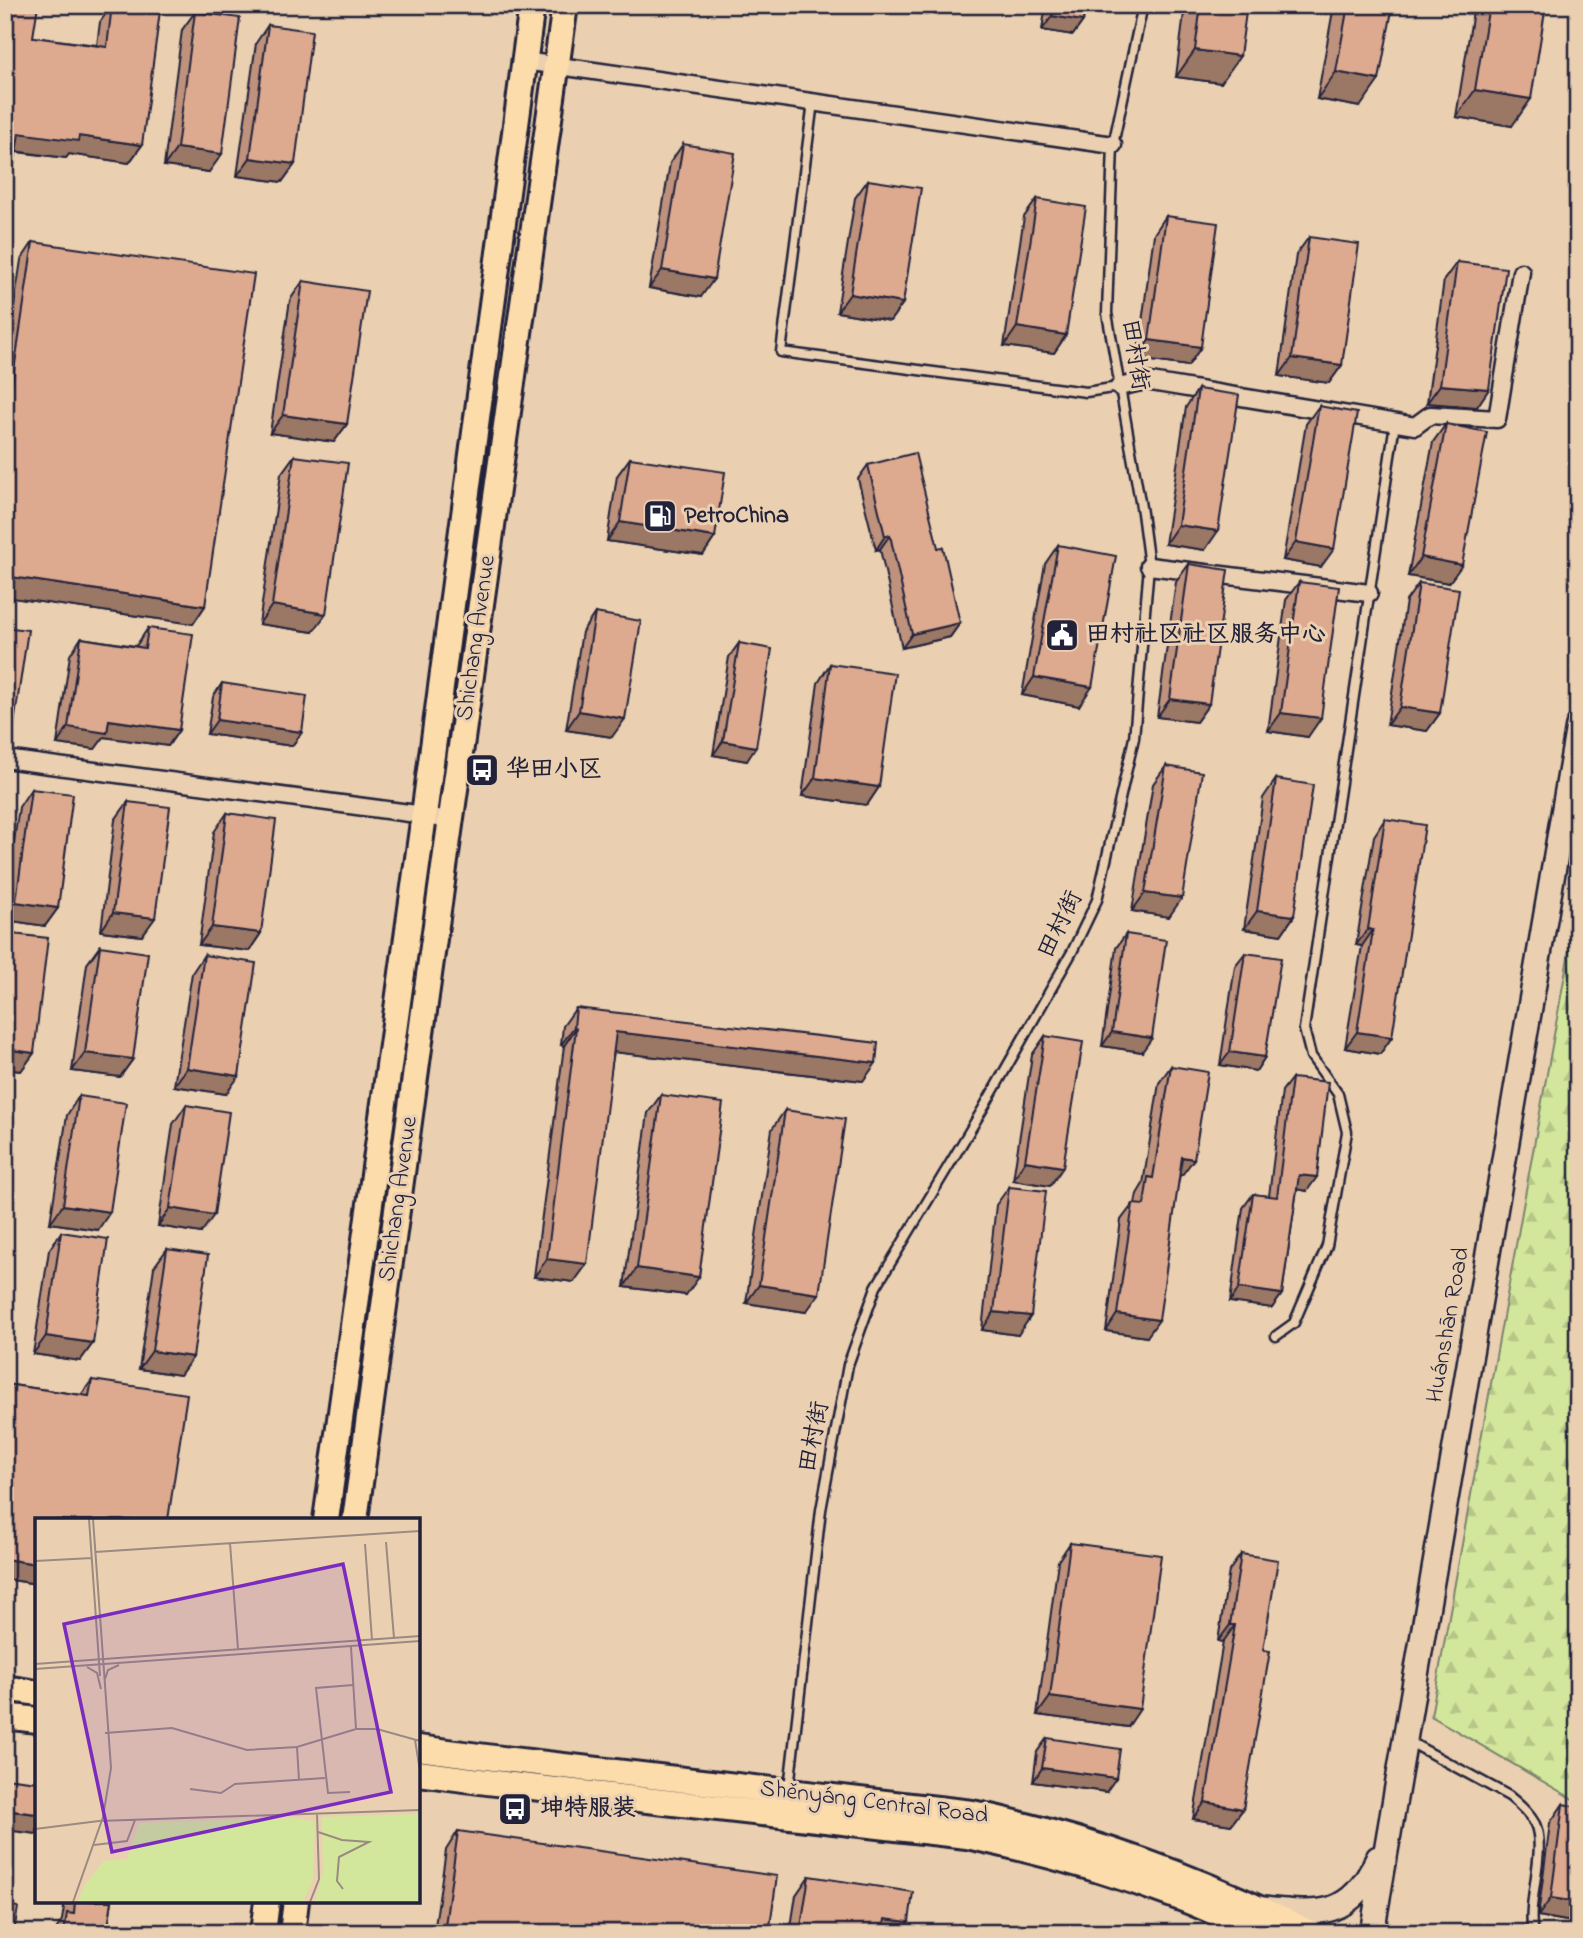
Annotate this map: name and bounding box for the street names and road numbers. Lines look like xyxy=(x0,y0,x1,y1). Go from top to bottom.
street label: 田村街 xyxy=(1111,317,1157,393)
street label: Shichang Avenue xyxy=(448,553,506,723)
street label: 田村街 xyxy=(1029,885,1093,965)
street label: Shichang Avenue xyxy=(370,1114,428,1284)
street label: Huánshān Road xyxy=(1418,1244,1480,1406)
street label: 田村街 xyxy=(791,1398,839,1476)
street label: Shěnyáng Central Road xyxy=(758,1772,991,1835)

